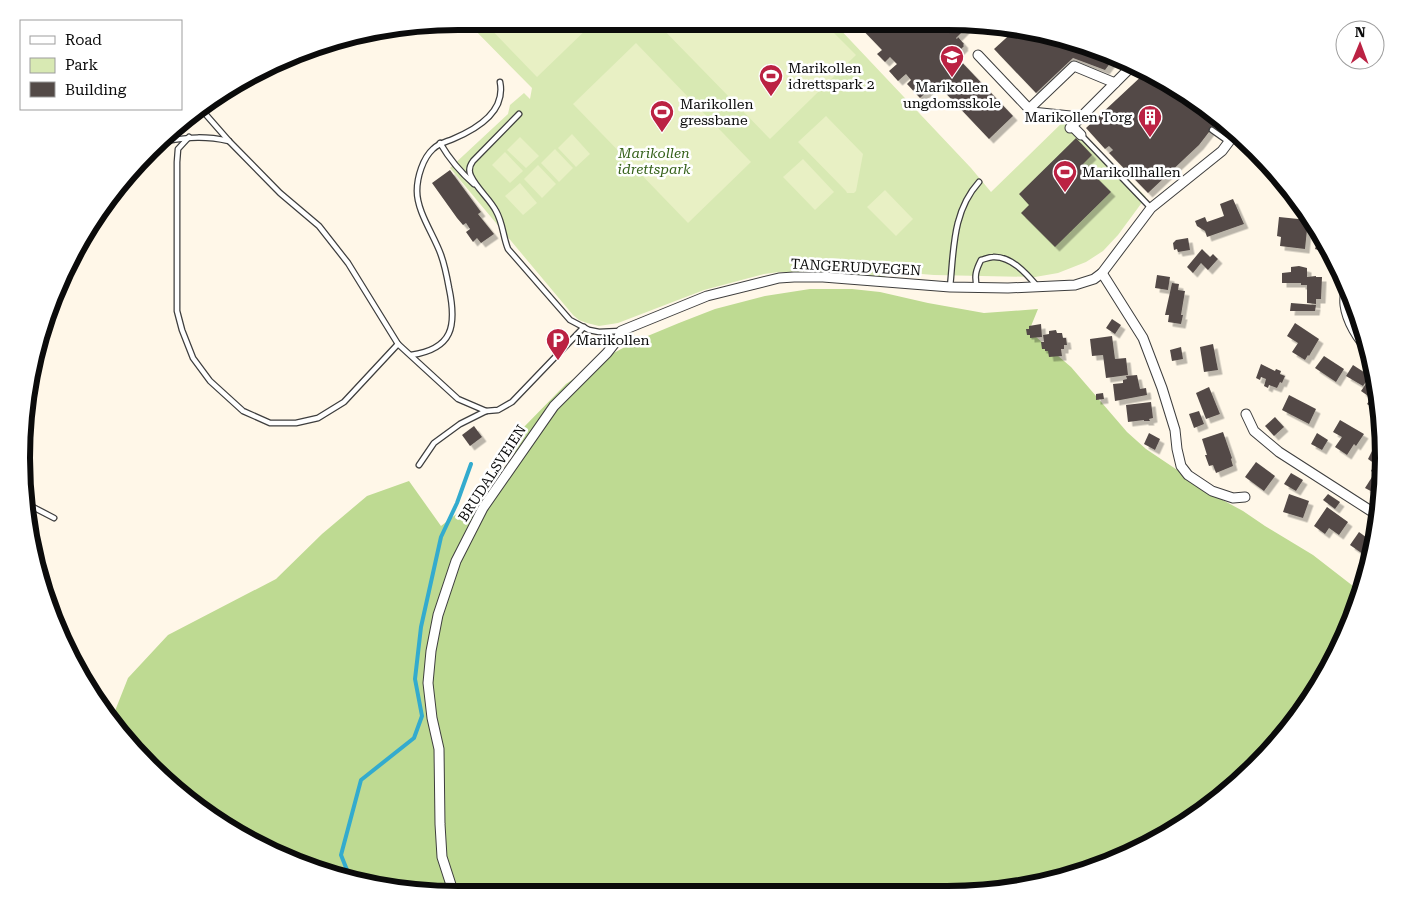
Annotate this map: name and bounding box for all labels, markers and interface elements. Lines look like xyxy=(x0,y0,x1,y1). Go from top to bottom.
legend xyxy=(20,20,182,110)
north arrow xyxy=(1335,20,1385,70)
text: N xyxy=(1355,24,1366,40)
text: Road xyxy=(65,31,102,49)
school or university icon: Marikollen ungdomsskole xyxy=(939,44,965,78)
text: Park xyxy=(65,56,99,74)
place label: Marikollen idrettspark 2 xyxy=(788,60,875,92)
sports icon: Marikollen idrettspark 2 xyxy=(758,63,784,97)
place label: Marikollen ungdomsskole xyxy=(903,79,1001,111)
text: Building xyxy=(65,81,127,99)
place label: Marikollen gressbane xyxy=(680,96,753,128)
sports icon: Marikollen gressbane xyxy=(649,99,675,133)
building icon: Marikollen Torg xyxy=(1137,104,1163,138)
place label: Marikollen Torg xyxy=(1024,109,1132,125)
park label: Marikollen idrettspark xyxy=(617,145,691,177)
sports icon: Marikollhallen xyxy=(1052,159,1078,193)
place label: Marikollhallen xyxy=(1082,164,1181,180)
street label: TANGERUDVEGEN xyxy=(790,256,922,278)
parking icon: Marikollen xyxy=(545,327,571,361)
place label: Marikollen xyxy=(576,332,649,348)
street label: BRUDALSVEIEN xyxy=(455,422,529,524)

